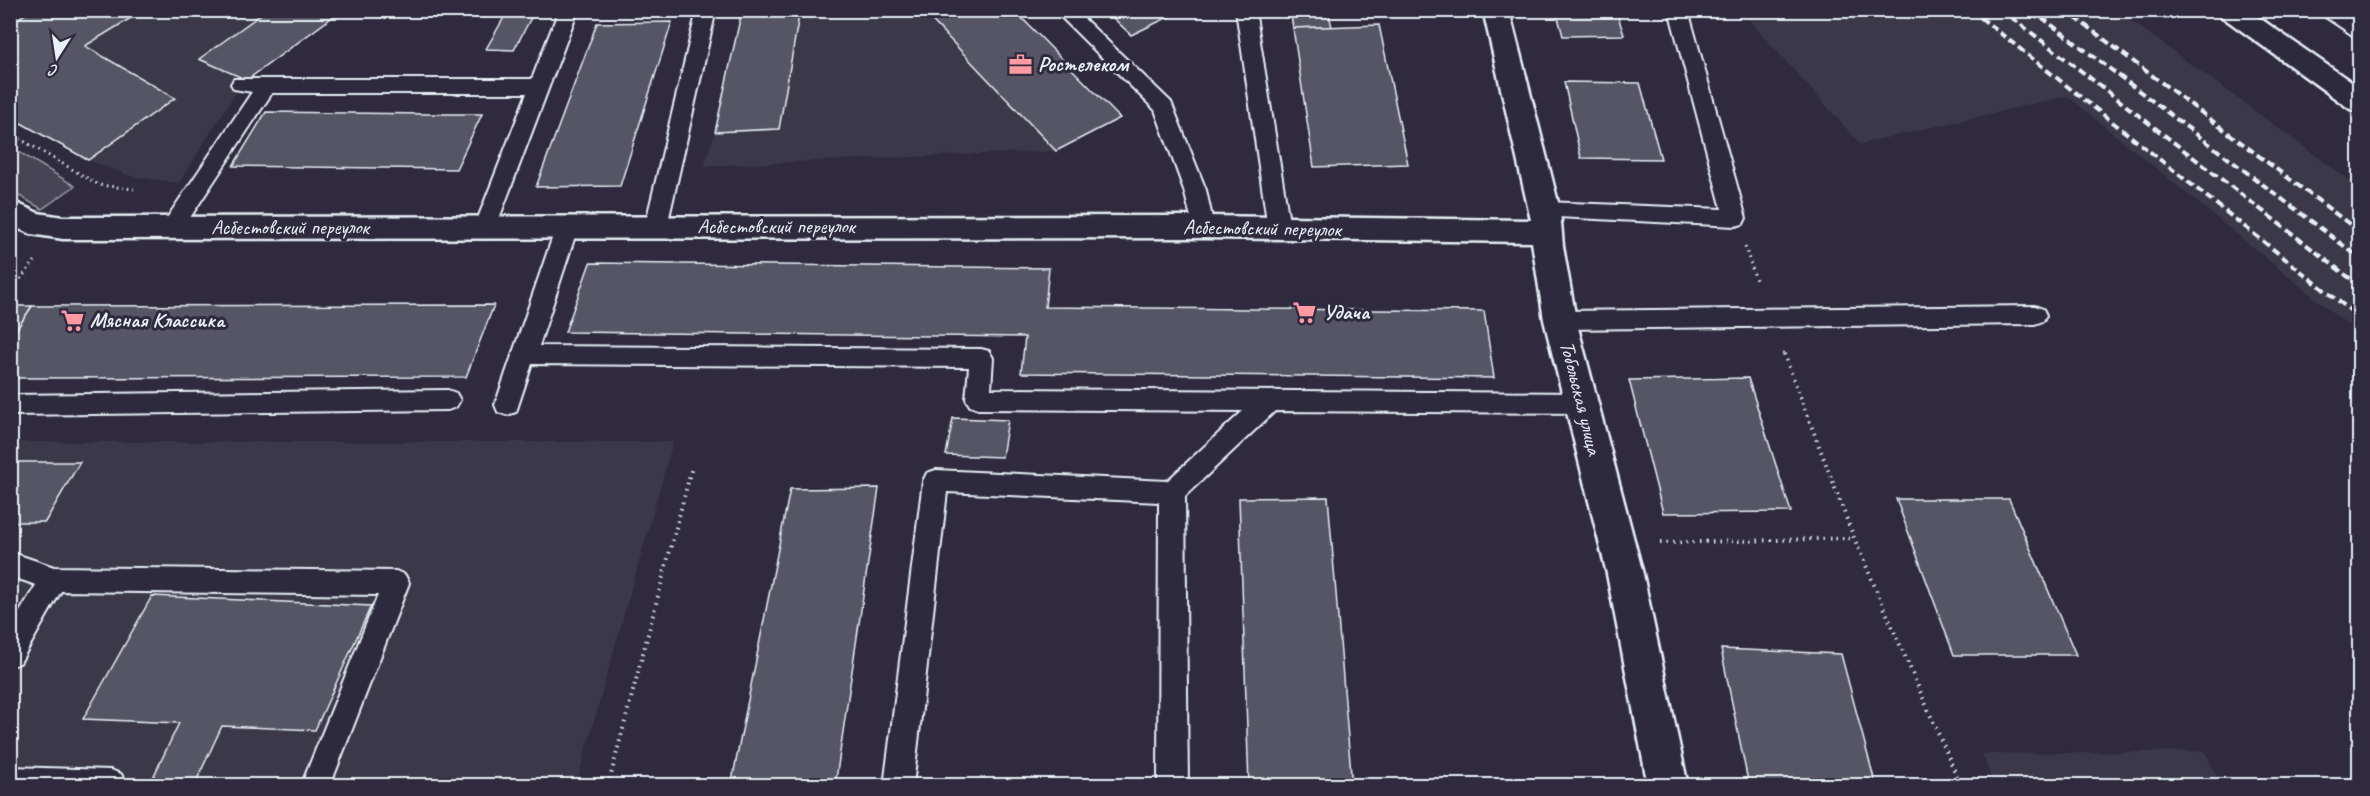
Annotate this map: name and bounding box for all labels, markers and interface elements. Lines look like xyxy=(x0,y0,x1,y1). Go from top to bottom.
north arrow xyxy=(27,27,87,87)
office icon: Ростелеком xyxy=(1007,51,1033,77)
place label: Ростелеком xyxy=(1038,51,1130,77)
text: С xyxy=(46,60,60,81)
street label: Асбестовский переулок xyxy=(697,213,857,239)
street label: Асбестовский переулок xyxy=(211,214,371,240)
street label: Асбестовский переулок xyxy=(1183,214,1343,242)
supermarket icon: Удача xyxy=(1292,299,1318,325)
place label: Удача xyxy=(1323,299,1371,325)
supermarket icon: Мясная Классика xyxy=(59,307,85,333)
place label: Мясная Классика xyxy=(90,307,226,333)
street label: Тобольская улица xyxy=(1554,338,1608,459)

